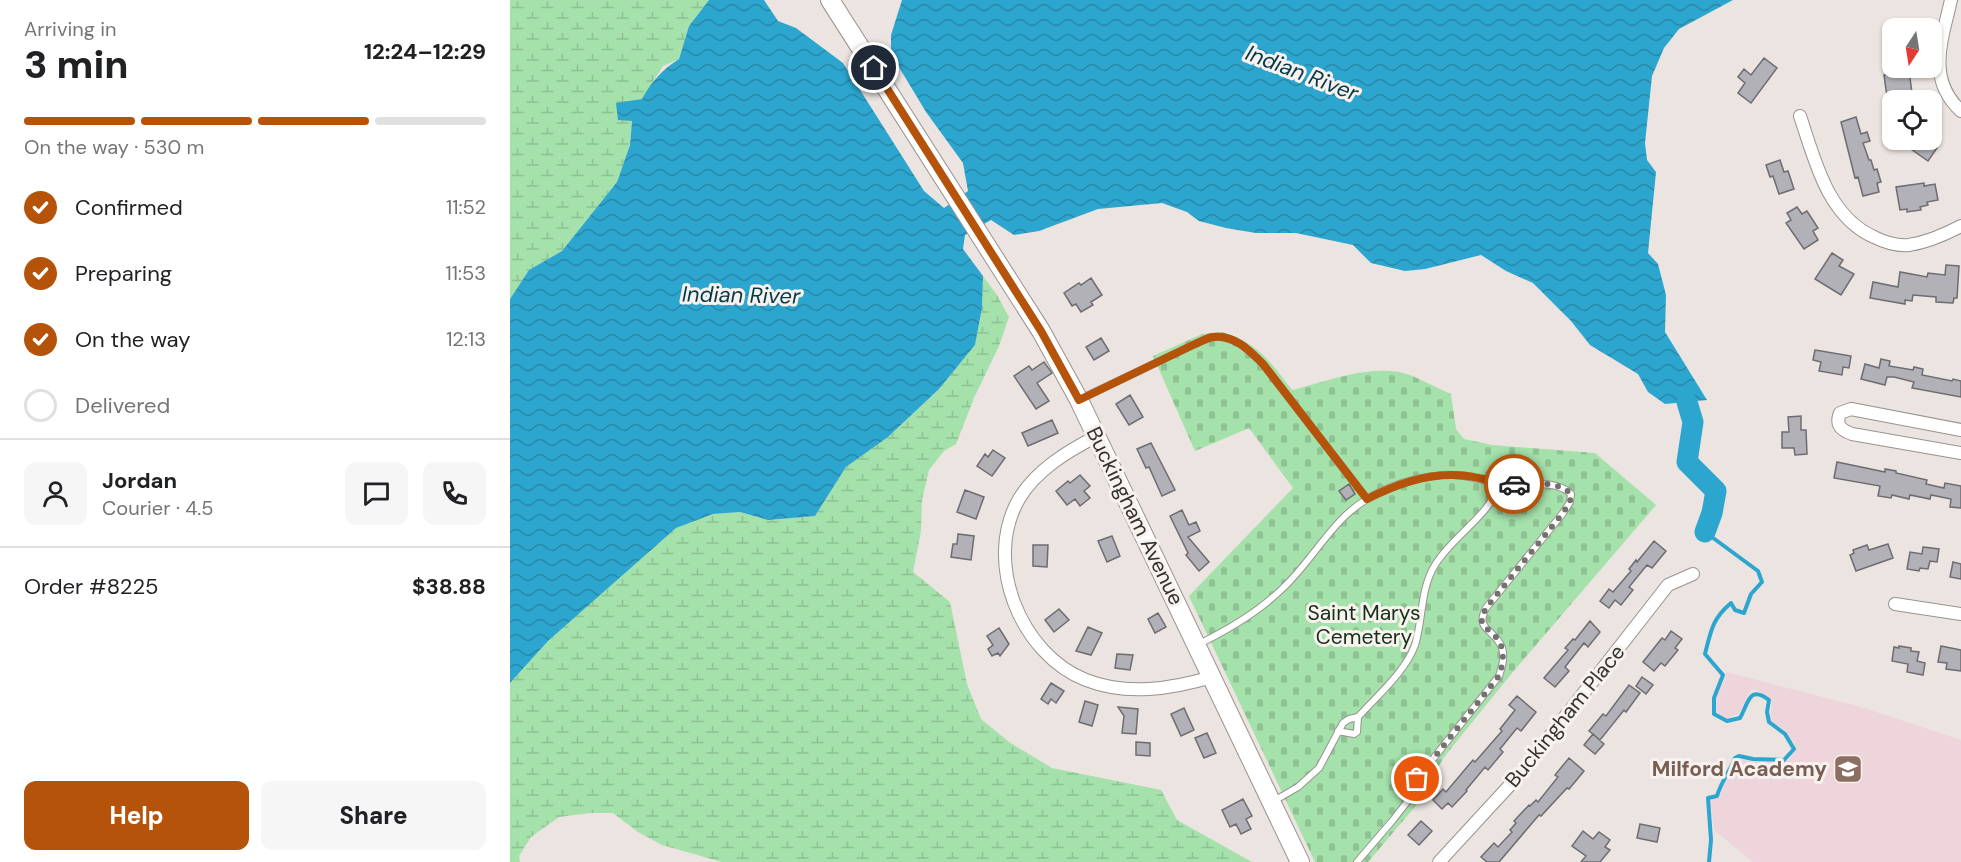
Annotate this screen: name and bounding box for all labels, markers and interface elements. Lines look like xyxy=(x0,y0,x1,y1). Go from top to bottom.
text: Arriving in xyxy=(24,16,116,42)
north arrow xyxy=(1882,18,1942,78)
map controls xyxy=(1882,18,1942,150)
text: 12:24–12:29 xyxy=(364,37,486,66)
water label: Indian River xyxy=(1242,38,1363,108)
text: 3 min xyxy=(24,39,129,90)
pin xyxy=(848,42,899,93)
icon: home xyxy=(857,51,890,84)
button: locate xyxy=(1882,90,1942,150)
text: On the way · 530 m xyxy=(24,134,204,160)
icon: check xyxy=(24,191,57,224)
text: Confirmed xyxy=(75,193,183,222)
text: 11:52 xyxy=(446,194,486,220)
icon: check xyxy=(24,257,57,290)
text: Preparing xyxy=(75,259,172,288)
text: 11:53 xyxy=(445,260,486,286)
water label: Indian River xyxy=(682,279,801,311)
icon: check xyxy=(24,323,57,356)
text: On the way xyxy=(75,325,190,354)
text: 12:13 xyxy=(446,326,486,352)
text: Delivered xyxy=(75,391,170,420)
street label: Buckingham Avenue xyxy=(1080,422,1190,610)
courier xyxy=(1484,454,1544,514)
button: person xyxy=(24,462,87,525)
button: chat xyxy=(345,462,408,525)
button: phone xyxy=(423,462,486,525)
text: Jordan xyxy=(102,466,177,495)
icon: car xyxy=(1498,468,1531,501)
text: Courier · 4.5 xyxy=(102,495,214,521)
text: Order #8225 xyxy=(24,572,159,601)
text: $38.88 xyxy=(412,572,486,601)
park label: Saint Marys Cemetery xyxy=(1308,599,1420,651)
street label: Buckingham Place xyxy=(1499,639,1631,793)
pin xyxy=(1391,753,1442,804)
school or university icon: Milford Academy xyxy=(1832,753,1864,785)
place label: Milford Academy xyxy=(1652,755,1827,783)
icon: bag xyxy=(1400,762,1433,795)
button: Help xyxy=(24,781,249,850)
button: Share xyxy=(261,781,486,850)

